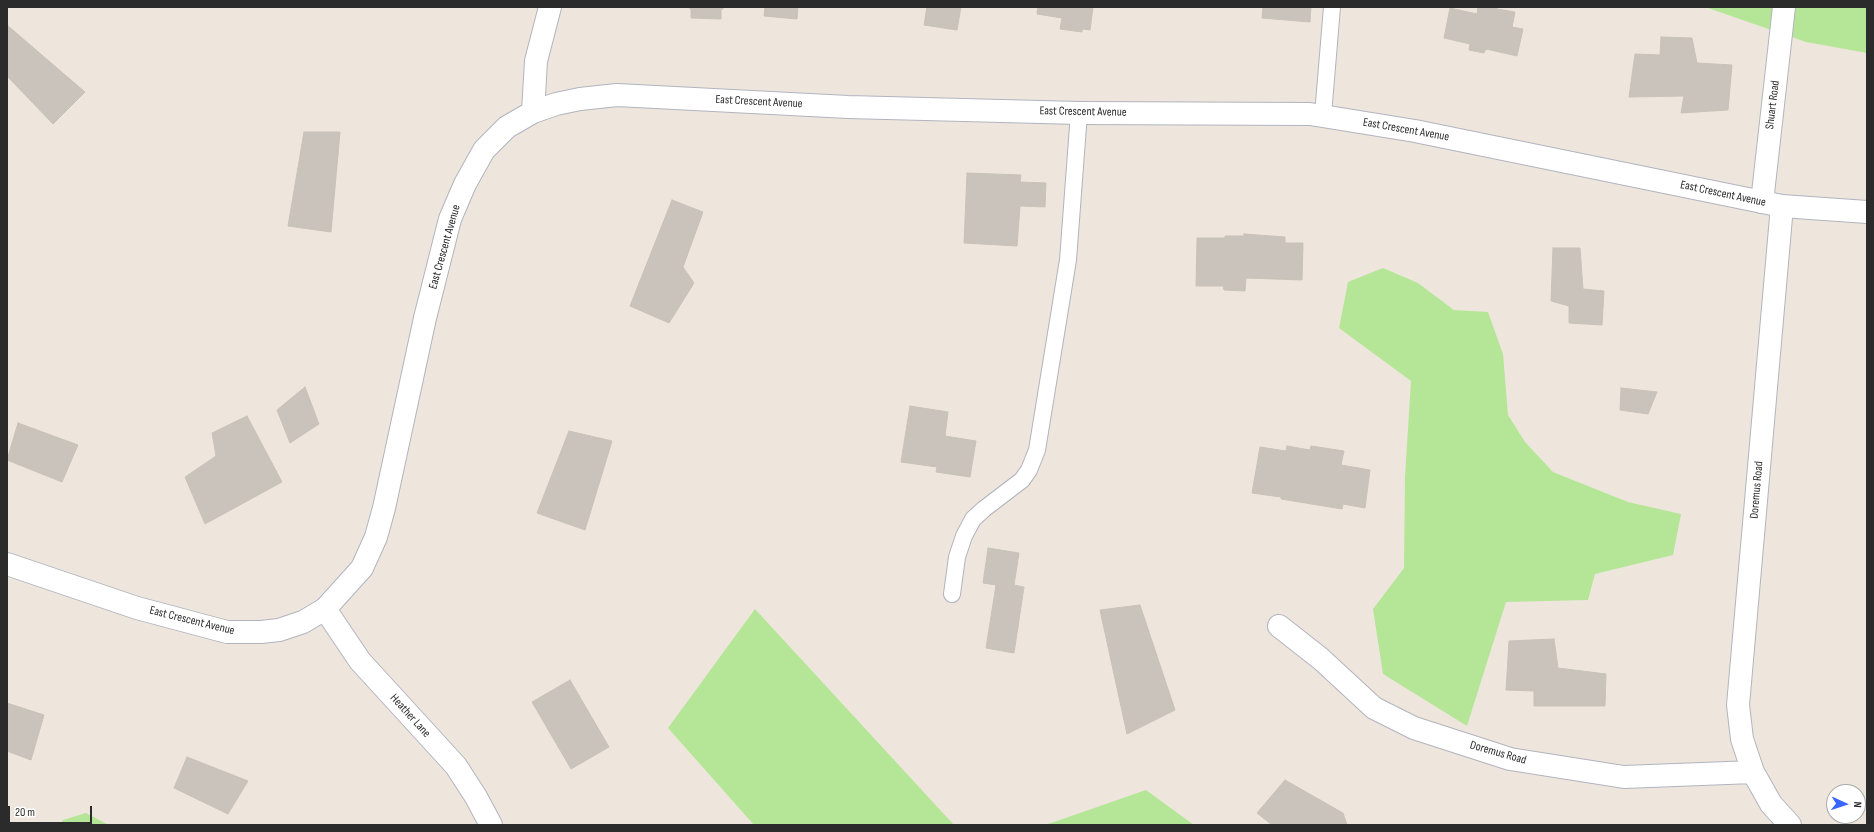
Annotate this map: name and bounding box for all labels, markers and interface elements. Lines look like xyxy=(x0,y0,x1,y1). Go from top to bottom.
street label: Shuart Road xyxy=(1763,80,1783,130)
street label: East Crescent Avenue xyxy=(715,93,803,111)
street label: East Crescent Avenue xyxy=(1039,104,1127,120)
street label: East Crescent Avenue xyxy=(1362,115,1450,145)
street label: East Crescent Avenue xyxy=(1679,178,1767,210)
street label: East Crescent Avenue xyxy=(426,203,464,291)
street label: Doremus Road xyxy=(1747,461,1767,519)
street label: East Crescent Avenue xyxy=(148,603,236,639)
street label: Heather Lane xyxy=(387,691,433,741)
street label: Doremus Road xyxy=(1468,738,1528,768)
north arrow xyxy=(1826,784,1866,824)
scale bar xyxy=(10,798,94,824)
text: N xyxy=(1851,801,1864,808)
text: 20 m xyxy=(15,805,35,820)

